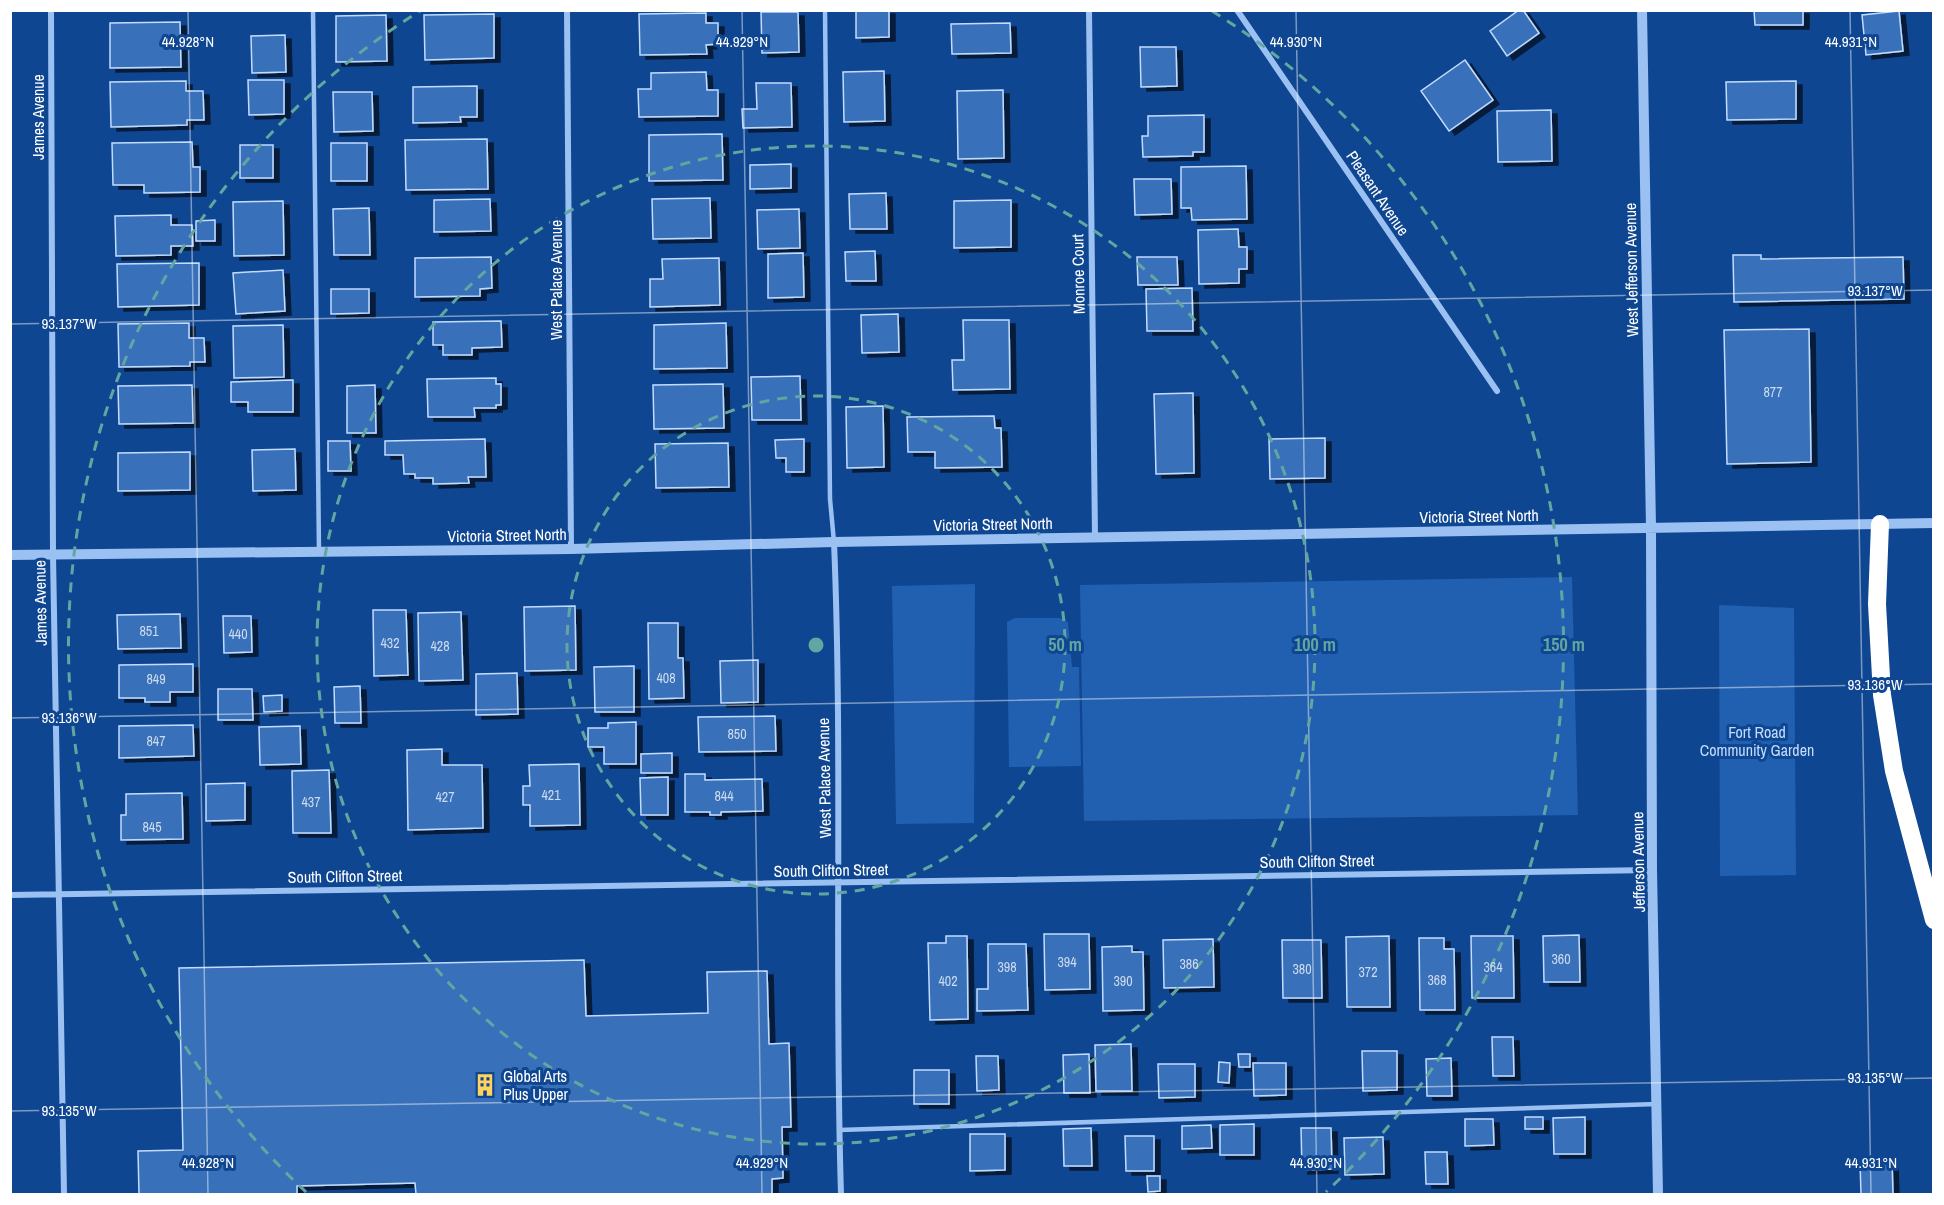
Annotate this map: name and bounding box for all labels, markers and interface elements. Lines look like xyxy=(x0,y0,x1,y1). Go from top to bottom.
text: 44.928°N xyxy=(162,31,214,52)
text: 44.929°N xyxy=(716,31,768,52)
text: 44.930°N xyxy=(1270,31,1322,52)
text: 44.931°N xyxy=(1825,31,1877,52)
street label: James Avenue xyxy=(27,74,49,160)
street label: Pleasant Avenue xyxy=(1341,146,1415,240)
street label: West Jefferson Avenue xyxy=(1619,203,1643,337)
street label: West Palace Avenue xyxy=(545,220,567,340)
street label: Monroe Court xyxy=(1066,233,1090,314)
text: 93.137°W xyxy=(1847,280,1903,301)
text: 93.137°W xyxy=(41,313,97,334)
house number: 877 xyxy=(1763,383,1783,401)
street label: Victoria Street North xyxy=(1419,504,1539,528)
street label: Victoria Street North xyxy=(933,512,1053,536)
street label: Victoria Street North xyxy=(447,523,567,547)
street label: James Avenue xyxy=(28,560,52,646)
house number: 851 xyxy=(139,622,159,640)
house number: 440 xyxy=(228,625,248,643)
text: 50 m xyxy=(1048,632,1082,657)
text: 100 m xyxy=(1294,632,1336,657)
text: 150 m xyxy=(1543,632,1585,657)
house number: 432 xyxy=(380,634,400,652)
centre of rings xyxy=(806,635,826,655)
house number: 428 xyxy=(430,637,450,655)
house number: 408 xyxy=(656,669,676,687)
house number: 849 xyxy=(146,670,166,688)
text: 93.136°W xyxy=(1847,674,1903,695)
text: 93.136°W xyxy=(41,707,97,728)
street label: West Palace Avenue xyxy=(812,718,836,838)
park label: Fort Road Community Garden xyxy=(1700,721,1814,761)
house number: 850 xyxy=(727,725,747,743)
house number: 847 xyxy=(146,732,166,750)
house number: 421 xyxy=(541,786,561,804)
house number: 844 xyxy=(714,787,734,805)
house number: 427 xyxy=(435,788,455,806)
house number: 437 xyxy=(301,793,321,811)
street label: Jefferson Avenue xyxy=(1626,811,1650,913)
house number: 845 xyxy=(142,818,162,836)
street label: South Clifton Street xyxy=(1260,849,1375,873)
street label: South Clifton Street xyxy=(774,858,889,882)
street label: South Clifton Street xyxy=(288,864,403,888)
house number: 360 xyxy=(1551,950,1571,968)
house number: 394 xyxy=(1057,953,1077,971)
house number: 386 xyxy=(1179,955,1199,973)
house number: 398 xyxy=(997,958,1017,976)
house number: 364 xyxy=(1483,958,1503,976)
house number: 380 xyxy=(1292,960,1312,978)
house number: 372 xyxy=(1358,963,1378,981)
house number: 368 xyxy=(1427,971,1447,989)
house number: 402 xyxy=(938,972,958,990)
house number: 390 xyxy=(1113,972,1133,990)
place label: Global Arts Plus Upper xyxy=(503,1065,569,1105)
text: 93.135°W xyxy=(1847,1067,1903,1088)
building icon: Global Arts Plus Upper xyxy=(472,1072,498,1098)
text: 93.135°W xyxy=(41,1100,97,1121)
text: 44.928°N xyxy=(182,1152,234,1173)
text: 44.929°N xyxy=(736,1152,788,1173)
text: 44.930°N xyxy=(1290,1152,1342,1173)
text: 44.931°N xyxy=(1845,1152,1897,1173)

